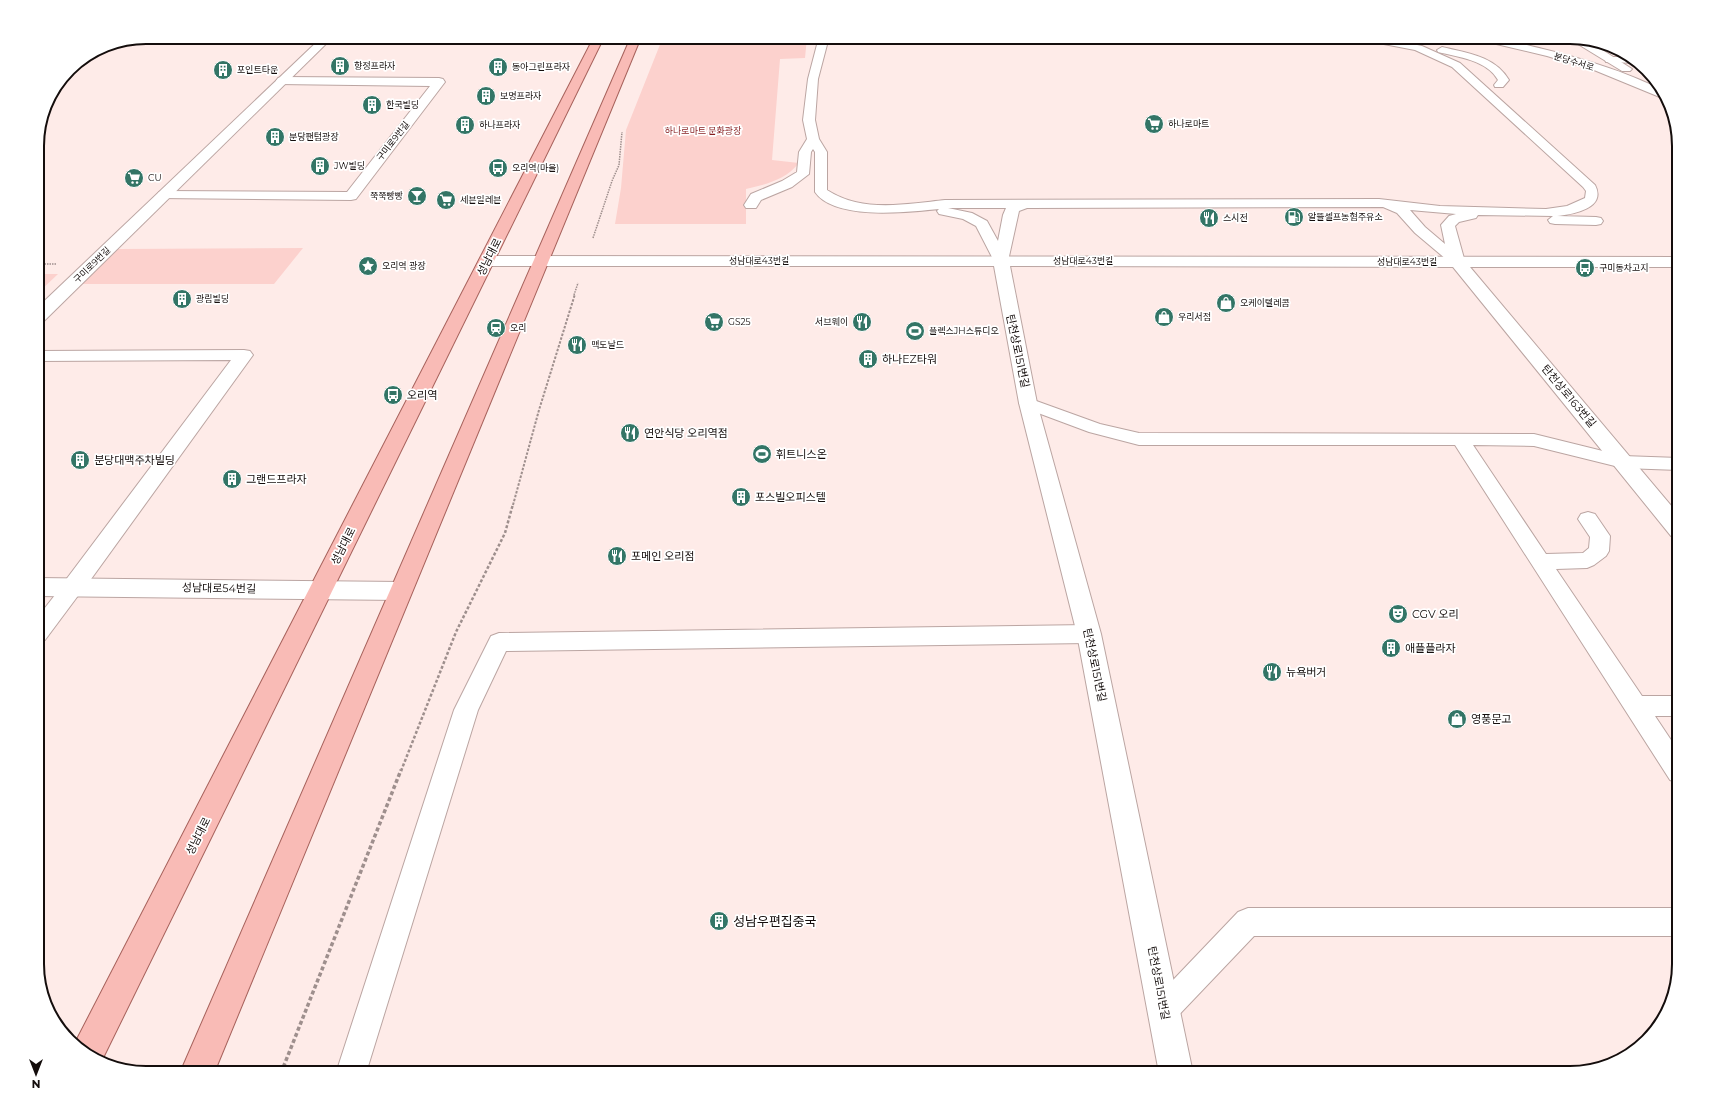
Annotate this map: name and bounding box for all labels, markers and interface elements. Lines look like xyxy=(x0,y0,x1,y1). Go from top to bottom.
street label: 분당수서로 xyxy=(1553,50,1596,73)
building icon: 향정프라자 xyxy=(329,55,351,77)
building icon: 동아그린프라자 xyxy=(487,56,509,78)
building icon: 포인트타운 xyxy=(212,59,234,81)
place label: 향정프라자 xyxy=(354,60,395,71)
place label: 동아그린프라자 xyxy=(512,61,570,72)
place label: 포인트타운 xyxy=(237,64,279,75)
building icon: 보명프라자 xyxy=(475,85,497,107)
place label: 보명프라자 xyxy=(500,90,541,101)
building icon: 한국빌딩 xyxy=(361,94,383,116)
place label: 한국빌딩 xyxy=(386,99,419,110)
supermarket icon: 하나로마트 xyxy=(1143,113,1165,135)
building icon: 하나프라자 xyxy=(454,114,476,136)
place label: 하나로마트 xyxy=(1168,118,1209,129)
street label: 구미로9번길 xyxy=(374,119,411,163)
place label: 하나프라자 xyxy=(479,119,520,130)
park label: 하나로마트 문화광장 xyxy=(665,125,741,136)
building icon: 분당팬텀광장 xyxy=(264,126,286,148)
place label: 분당팬텀광장 xyxy=(289,131,339,142)
building icon: JW빌딩 xyxy=(309,155,331,177)
bus stop icon: 오리역(마을) xyxy=(487,157,509,179)
place label: JW빌딩 xyxy=(333,160,365,171)
place label: 오리역(마을) xyxy=(512,162,559,173)
supermarket icon: CU xyxy=(123,167,145,189)
place label: CU xyxy=(148,172,162,183)
bar icon: 쭉쭉빵빵 xyxy=(406,185,428,207)
supermarket icon: 세븐일레븐 xyxy=(435,189,457,211)
place label: 쭉쭉빵빵 xyxy=(370,190,403,201)
place label: 세븐일레븐 xyxy=(460,194,501,205)
fuel station icon: 알뜰셀프농협주유소 xyxy=(1283,206,1305,228)
restaurant icon: 스시전 xyxy=(1198,207,1220,229)
place label: 알뜰셀프농협주유소 xyxy=(1308,211,1383,222)
place label: 스시전 xyxy=(1223,212,1248,223)
street label: 성남대로 xyxy=(474,236,504,278)
street label: 구미로9번길 xyxy=(71,244,112,285)
place icon: 오리역 광장 xyxy=(357,255,379,277)
street label: 성남대로43번길 xyxy=(729,255,789,266)
street label: 성남대로43번길 xyxy=(1053,255,1113,266)
street label: 성남대로43번길 xyxy=(1377,256,1437,267)
bus stop icon: 구미동차고지 xyxy=(1574,257,1596,279)
place label: 오리역 광장 xyxy=(382,260,426,271)
place label: 구미동차고지 xyxy=(1599,262,1649,273)
building icon: 광림빌딩 xyxy=(171,288,193,310)
shop icon: 오케이텔레콤 xyxy=(1215,292,1237,314)
place label: 광림빌딩 xyxy=(196,293,229,304)
place label: 오케이텔레콤 xyxy=(1240,297,1290,308)
shop icon: 우리서점 xyxy=(1153,306,1175,328)
supermarket icon: GS25 xyxy=(703,311,725,333)
restaurant icon: 서브웨이 xyxy=(851,311,873,333)
place label: 우리서점 xyxy=(1178,311,1211,322)
street label: 탄천상로151번길 xyxy=(1003,313,1033,389)
place label: GS25 xyxy=(728,316,751,327)
place label: 서브웨이 xyxy=(815,316,848,327)
station icon: 오리 xyxy=(485,317,507,339)
sports icon: 플렉스JH스튜디오 xyxy=(904,320,926,342)
place label: 오리 xyxy=(510,322,527,333)
place label: 플렉스JH스튜디오 xyxy=(929,325,1000,336)
restaurant icon: 맥도날드 xyxy=(566,334,588,356)
place label: 맥도날드 xyxy=(591,339,624,350)
building icon: 하나EZ타워 xyxy=(857,348,879,370)
place label: 하나EZ타워 xyxy=(882,352,937,366)
street label: 탄천상로163번길 xyxy=(1539,362,1599,430)
bus stop icon: 오리역 xyxy=(382,384,404,406)
place label: 오리역 xyxy=(407,388,437,402)
restaurant icon: 연안식당 오리역점 xyxy=(619,422,641,444)
place label: 연안식당 오리역점 xyxy=(644,426,728,440)
sports icon: 휘트니스온 xyxy=(751,443,773,465)
place label: 휘트니스온 xyxy=(776,447,827,461)
building icon: 분당대맥주차빌딩 xyxy=(69,449,91,471)
place label: 분당대맥주차빌딩 xyxy=(94,453,175,467)
building icon: 그랜드프라자 xyxy=(221,468,243,490)
place label: 그랜드프라자 xyxy=(246,472,307,486)
building icon: 포스빌오피스텔 xyxy=(730,486,752,508)
place label: 포스빌오피스텔 xyxy=(755,490,826,504)
street label: 성남대로 xyxy=(328,525,358,567)
restaurant icon: 포메인 오리점 xyxy=(606,545,628,567)
place label: 포메인 오리점 xyxy=(631,549,695,563)
street label: 성남대로54번길 xyxy=(182,580,256,596)
theatre icon: CGV 오리 xyxy=(1387,603,1409,625)
place label: CGV 오리 xyxy=(1412,607,1459,621)
street label: 탄천상로151번길 xyxy=(1080,627,1110,703)
building icon: 애플플라자 xyxy=(1380,637,1402,659)
place label: 애플플라자 xyxy=(1405,641,1456,655)
restaurant icon: 뉴욕버거 xyxy=(1261,661,1283,683)
place label: 뉴욕버거 xyxy=(1286,665,1326,679)
shop icon: 영풍문고 xyxy=(1446,708,1468,730)
place label: 영풍문고 xyxy=(1471,712,1511,726)
street label: 성남대로 xyxy=(183,815,213,857)
building icon: 성남우편집중국 xyxy=(708,910,730,932)
place label: 성남우편집중국 xyxy=(733,913,817,929)
street label: 탄천상로151번길 xyxy=(1145,945,1173,1021)
north arrow xyxy=(16,1054,56,1094)
text: N xyxy=(32,1077,40,1091)

